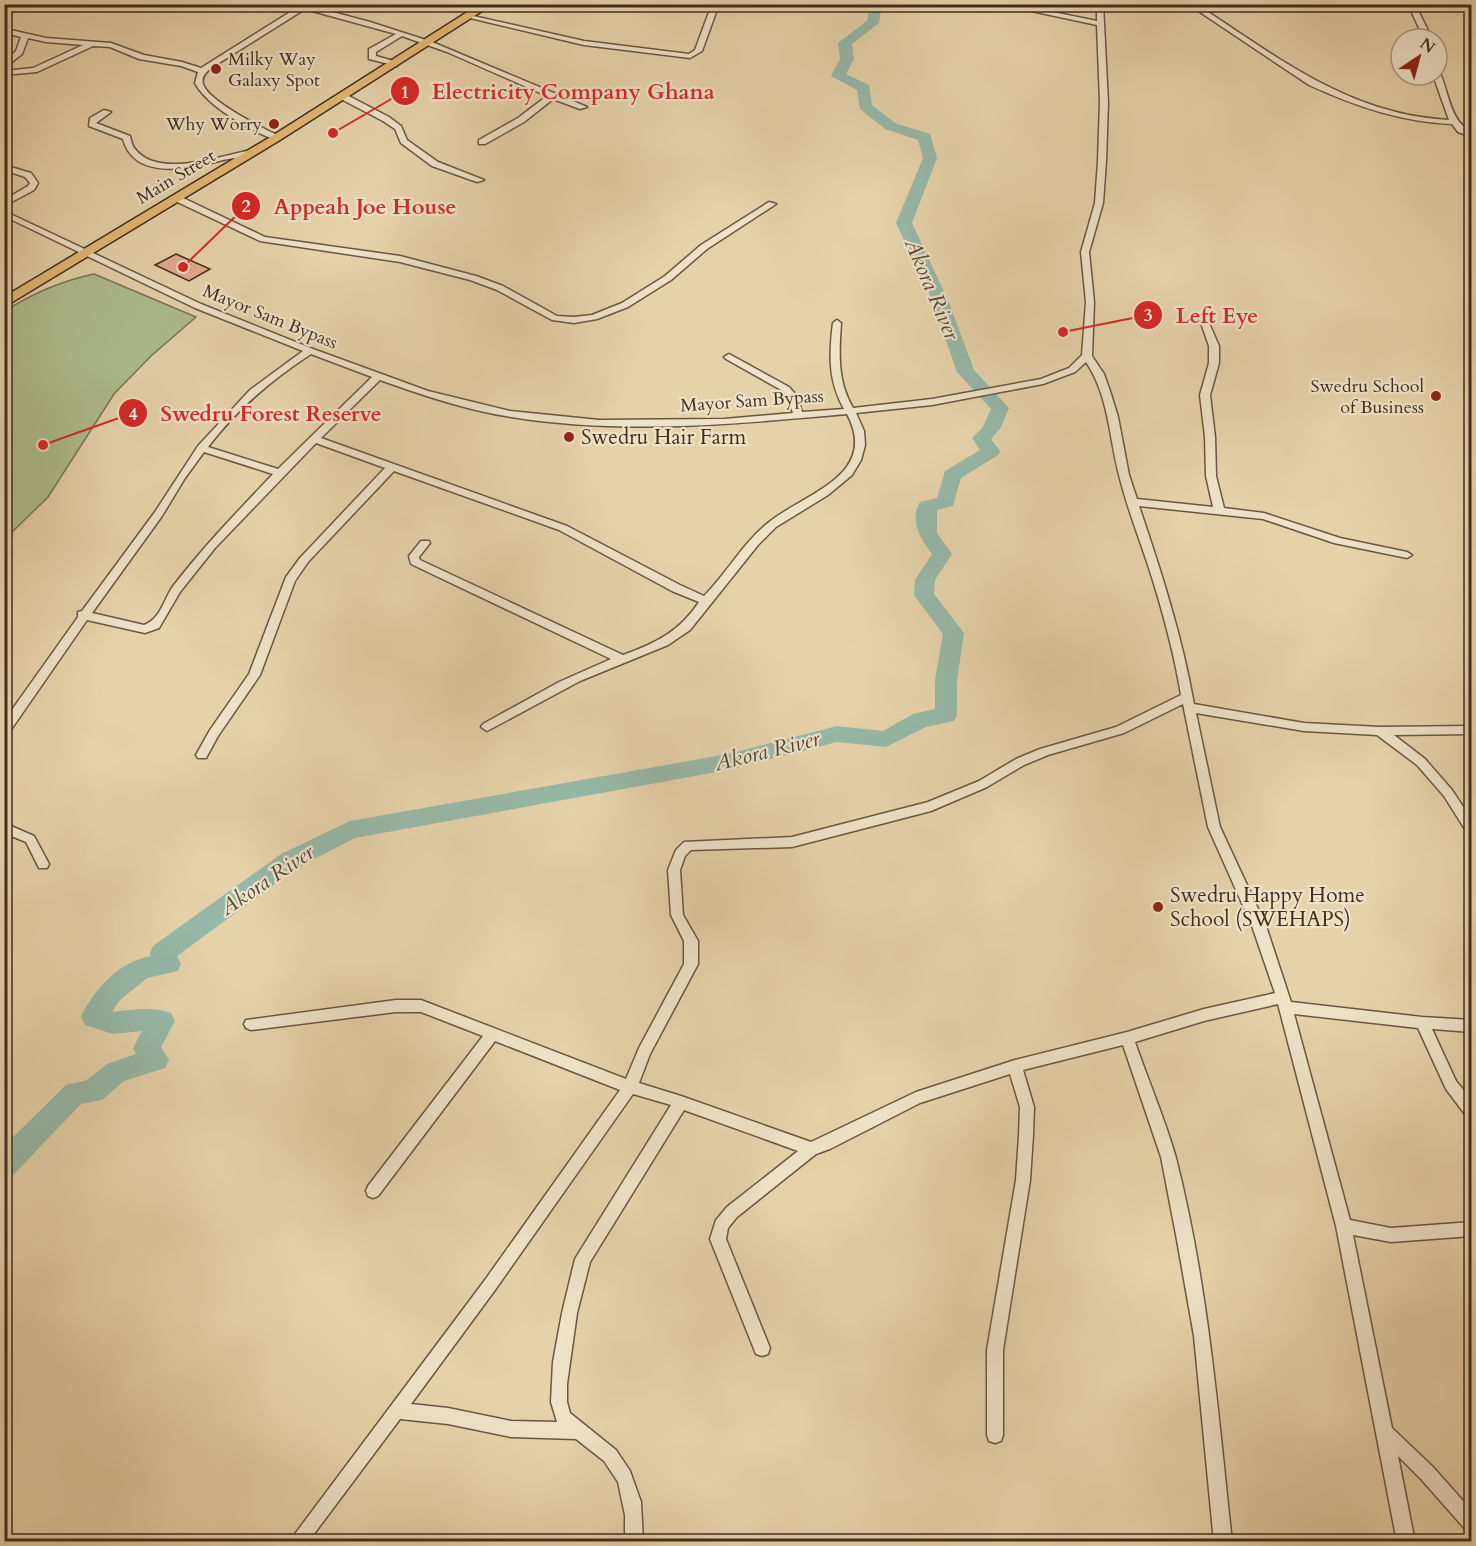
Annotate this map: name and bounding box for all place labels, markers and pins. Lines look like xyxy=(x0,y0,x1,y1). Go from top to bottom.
place label: Milky Way Galaxy Spot xyxy=(228,47,320,93)
marker: Milky Way Galaxy Spot xyxy=(209,62,223,76)
callout: Electricity Company Ghana xyxy=(390,71,727,111)
place label: Why Worry xyxy=(165,112,262,137)
marker: Why Worry xyxy=(267,117,281,131)
callout: Appeah Joe House xyxy=(231,186,468,226)
callout: Left Eye xyxy=(1133,295,1270,335)
place label: Swedru School of Business xyxy=(1310,374,1424,420)
marker: Swedru School of Business xyxy=(1429,389,1443,403)
callout: Swedru Forest Reserve xyxy=(118,393,393,433)
place label: Swedru Hair Farm xyxy=(581,423,746,452)
marker: Swedru Hair Farm xyxy=(562,430,576,444)
place label: Swedru Happy Home School (SWEHAPS) xyxy=(1170,881,1365,934)
marker: Swedru Happy Home School (SWEHAPS) xyxy=(1151,900,1165,914)

